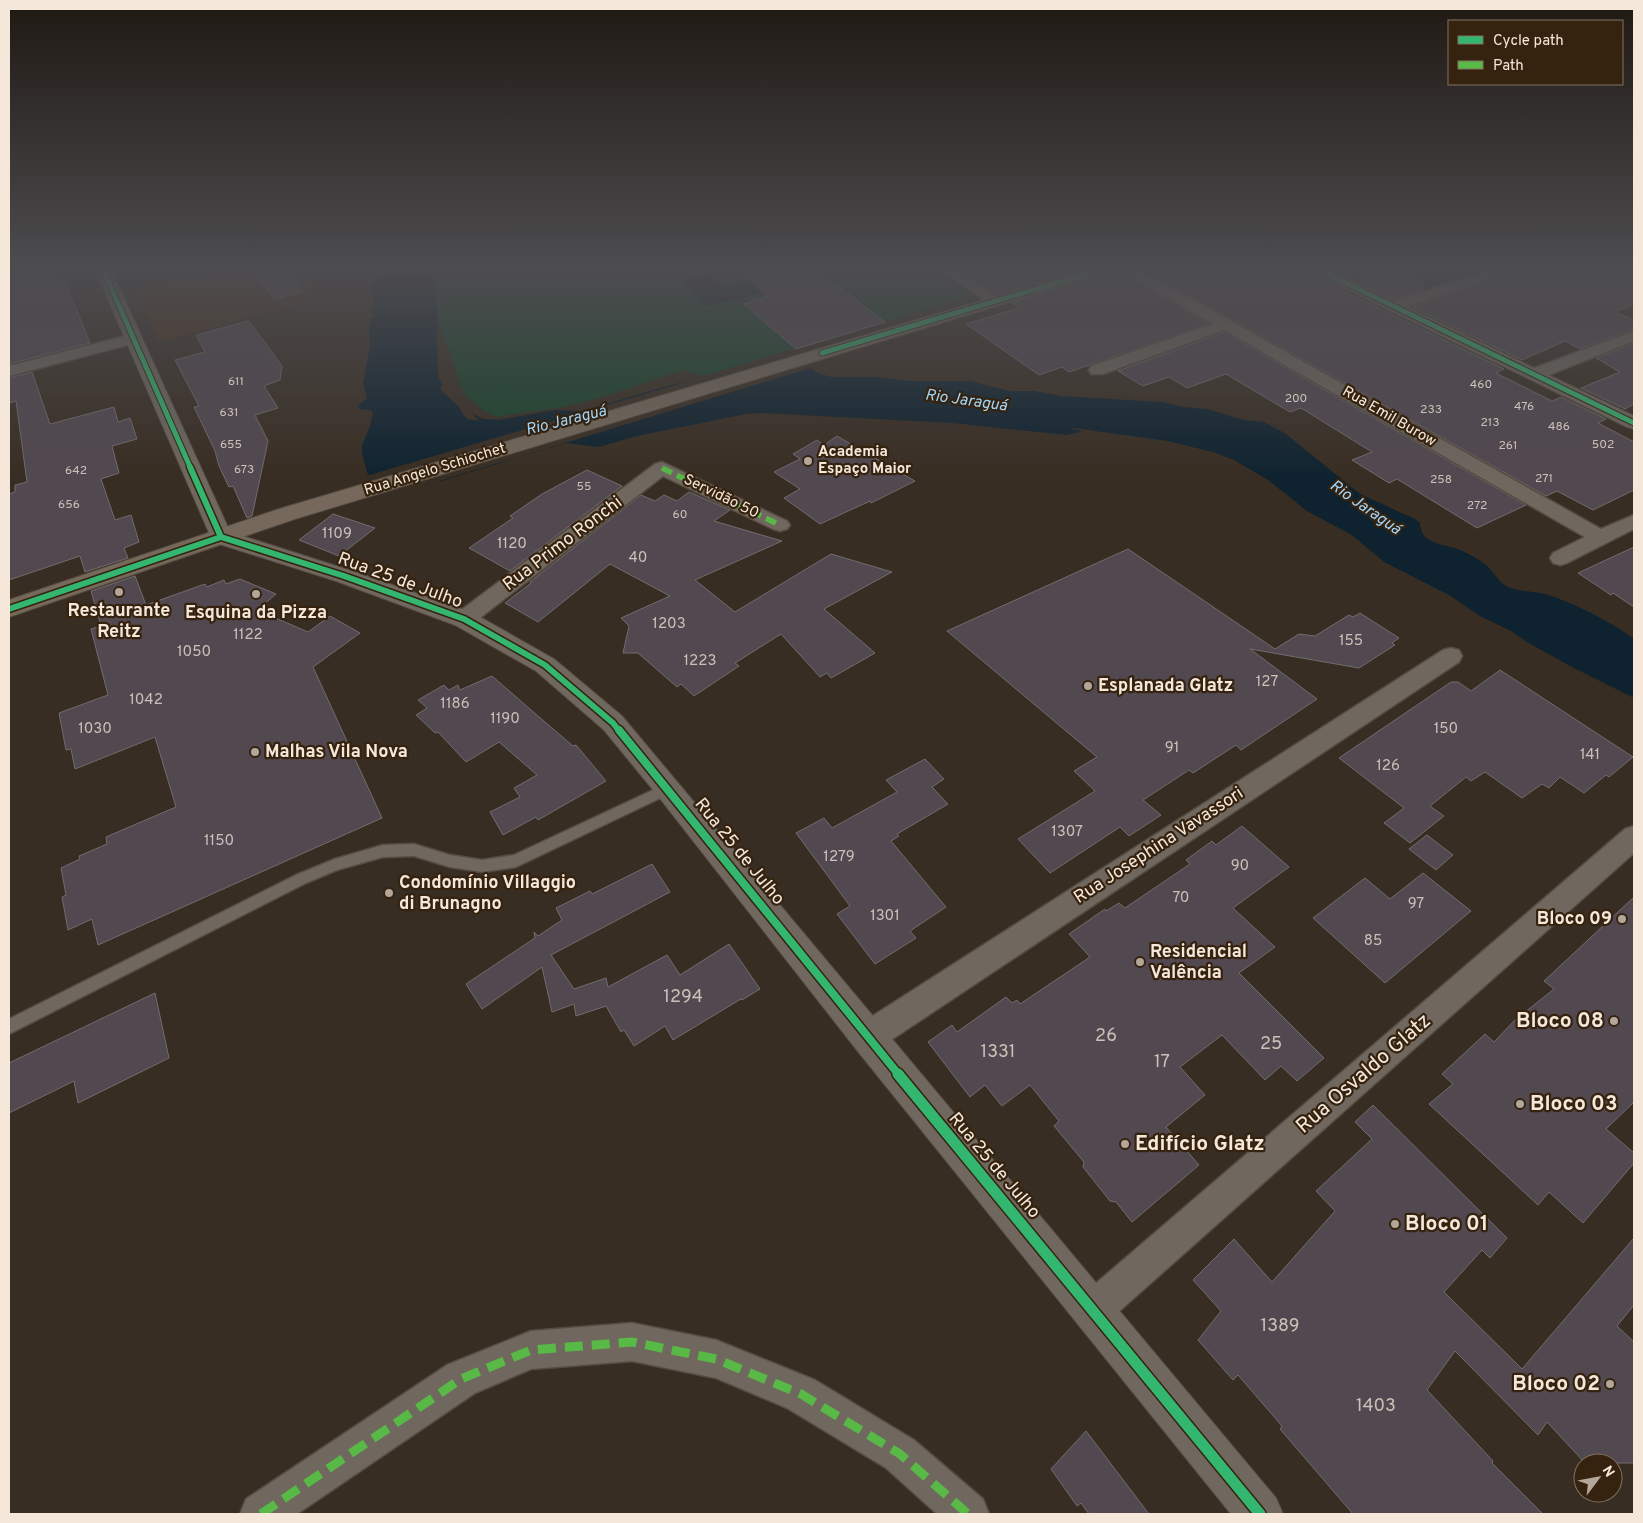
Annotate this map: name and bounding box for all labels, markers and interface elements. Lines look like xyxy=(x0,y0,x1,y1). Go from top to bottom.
legend xyxy=(1448,20,1623,85)
text: Cycle path xyxy=(1493,32,1564,51)
text: Path xyxy=(1493,57,1524,76)
house number: 611 xyxy=(228,374,244,390)
house number: 460 xyxy=(1470,377,1492,393)
street label: Rua Emil Burow xyxy=(1339,382,1440,452)
water label: Rio Jaraguá xyxy=(924,385,1010,417)
house number: 200 xyxy=(1285,391,1307,407)
house number: 476 xyxy=(1514,399,1534,415)
water label: Rio Jaraguá xyxy=(524,401,610,441)
house number: 233 xyxy=(1420,402,1442,418)
house number: 631 xyxy=(220,405,238,421)
house number: 213 xyxy=(1480,415,1500,431)
house number: 486 xyxy=(1548,419,1570,435)
house number: 655 xyxy=(220,437,242,453)
house number: 502 xyxy=(1592,437,1614,453)
house number: 261 xyxy=(1499,438,1517,454)
street label: Rua Angelo Schiochet xyxy=(362,439,508,501)
place label: Academia Espaço Maior xyxy=(818,443,912,479)
marker: Academia Espaço Maior xyxy=(802,455,814,467)
house number: 673 xyxy=(234,462,254,478)
house number: 642 xyxy=(65,463,87,479)
street label: Servidão 50 xyxy=(680,471,762,523)
house number: 271 xyxy=(1535,471,1553,487)
house number: 258 xyxy=(1430,472,1452,488)
water label: Rio Jaraguá xyxy=(1325,476,1406,541)
house number: 55 xyxy=(577,479,591,495)
street label: Rua Primo Ronchi xyxy=(499,492,627,596)
house number: 656 xyxy=(58,497,80,513)
house number: 272 xyxy=(1467,498,1487,514)
house number: 60 xyxy=(673,507,687,523)
house number: 1109 xyxy=(322,525,352,544)
house number: 1120 xyxy=(497,535,527,554)
street label: Rua 25 de Julho xyxy=(334,548,466,614)
house number: 40 xyxy=(629,549,647,568)
marker: Restaurante Reitz xyxy=(113,586,125,598)
marker: Esquina da Pizza xyxy=(250,588,262,600)
place label: Restaurante Reitz xyxy=(68,600,170,644)
place label: Esquina da Pizza xyxy=(185,602,327,625)
house number: 1203 xyxy=(652,615,686,634)
house number: 1122 xyxy=(233,626,263,645)
house number: 155 xyxy=(1339,632,1363,651)
house number: 1050 xyxy=(177,643,211,662)
house number: 1223 xyxy=(684,652,717,671)
house number: 127 xyxy=(1256,673,1278,692)
place label: Esplanada Glatz xyxy=(1098,675,1233,698)
marker: Esplanada Glatz xyxy=(1082,680,1094,692)
house number: 1042 xyxy=(129,691,163,710)
house number: 1186 xyxy=(440,695,470,714)
house number: 1190 xyxy=(490,710,520,729)
house number: 1030 xyxy=(78,720,112,739)
house number: 150 xyxy=(1434,720,1458,739)
house number: 91 xyxy=(1165,739,1179,758)
place label: Malhas Vila Nova xyxy=(265,741,408,764)
marker: Malhas Vila Nova xyxy=(249,746,261,758)
house number: 141 xyxy=(1580,746,1600,765)
house number: 126 xyxy=(1376,757,1400,776)
street label: Rua Josephina Vavassori xyxy=(1070,782,1248,910)
street label: Rua 25 de Julho xyxy=(689,794,789,910)
house number: 1307 xyxy=(1051,823,1083,842)
house number: 1150 xyxy=(204,832,234,851)
house number: 1279 xyxy=(823,848,855,867)
house number: 90 xyxy=(1231,857,1249,876)
place label: Condomínio Villaggio di Brunagno xyxy=(399,872,576,916)
marker: Condomínio Villaggio di Brunagno xyxy=(383,887,395,899)
house number: 70 xyxy=(1172,889,1190,908)
house number: 97 xyxy=(1408,895,1424,914)
house number: 1301 xyxy=(870,907,900,926)
place label: Bloco 09 xyxy=(1537,908,1612,931)
marker: Bloco 09 xyxy=(1616,913,1628,925)
house number: 85 xyxy=(1364,932,1382,951)
place label: Residencial Valência xyxy=(1150,941,1247,985)
marker: Residencial Valência xyxy=(1134,956,1146,968)
house number: 1294 xyxy=(663,986,703,1009)
street label: Rua Osvaldo Glatz xyxy=(1291,1008,1437,1140)
place label: Bloco 08 xyxy=(1516,1008,1604,1035)
marker: Bloco 08 xyxy=(1608,1015,1620,1027)
house number: 26 xyxy=(1095,1025,1117,1048)
house number: 25 xyxy=(1260,1033,1282,1056)
house number: 1331 xyxy=(980,1041,1016,1064)
house number: 17 xyxy=(1154,1051,1170,1074)
place label: Bloco 03 xyxy=(1530,1091,1618,1118)
marker: Bloco 03 xyxy=(1514,1098,1526,1110)
street label: Rua 25 de Julho xyxy=(943,1108,1045,1224)
place label: Edifício Glatz xyxy=(1135,1131,1265,1158)
marker: Edifício Glatz xyxy=(1119,1138,1131,1150)
place label: Bloco 01 xyxy=(1405,1211,1488,1238)
marker: Bloco 01 xyxy=(1389,1218,1401,1230)
house number: 1389 xyxy=(1261,1315,1299,1338)
place label: Bloco 02 xyxy=(1512,1371,1600,1398)
marker: Bloco 02 xyxy=(1604,1378,1616,1390)
house number: 1403 xyxy=(1356,1395,1396,1418)
north arrow xyxy=(1573,1453,1623,1503)
text: N xyxy=(1598,1463,1618,1481)

